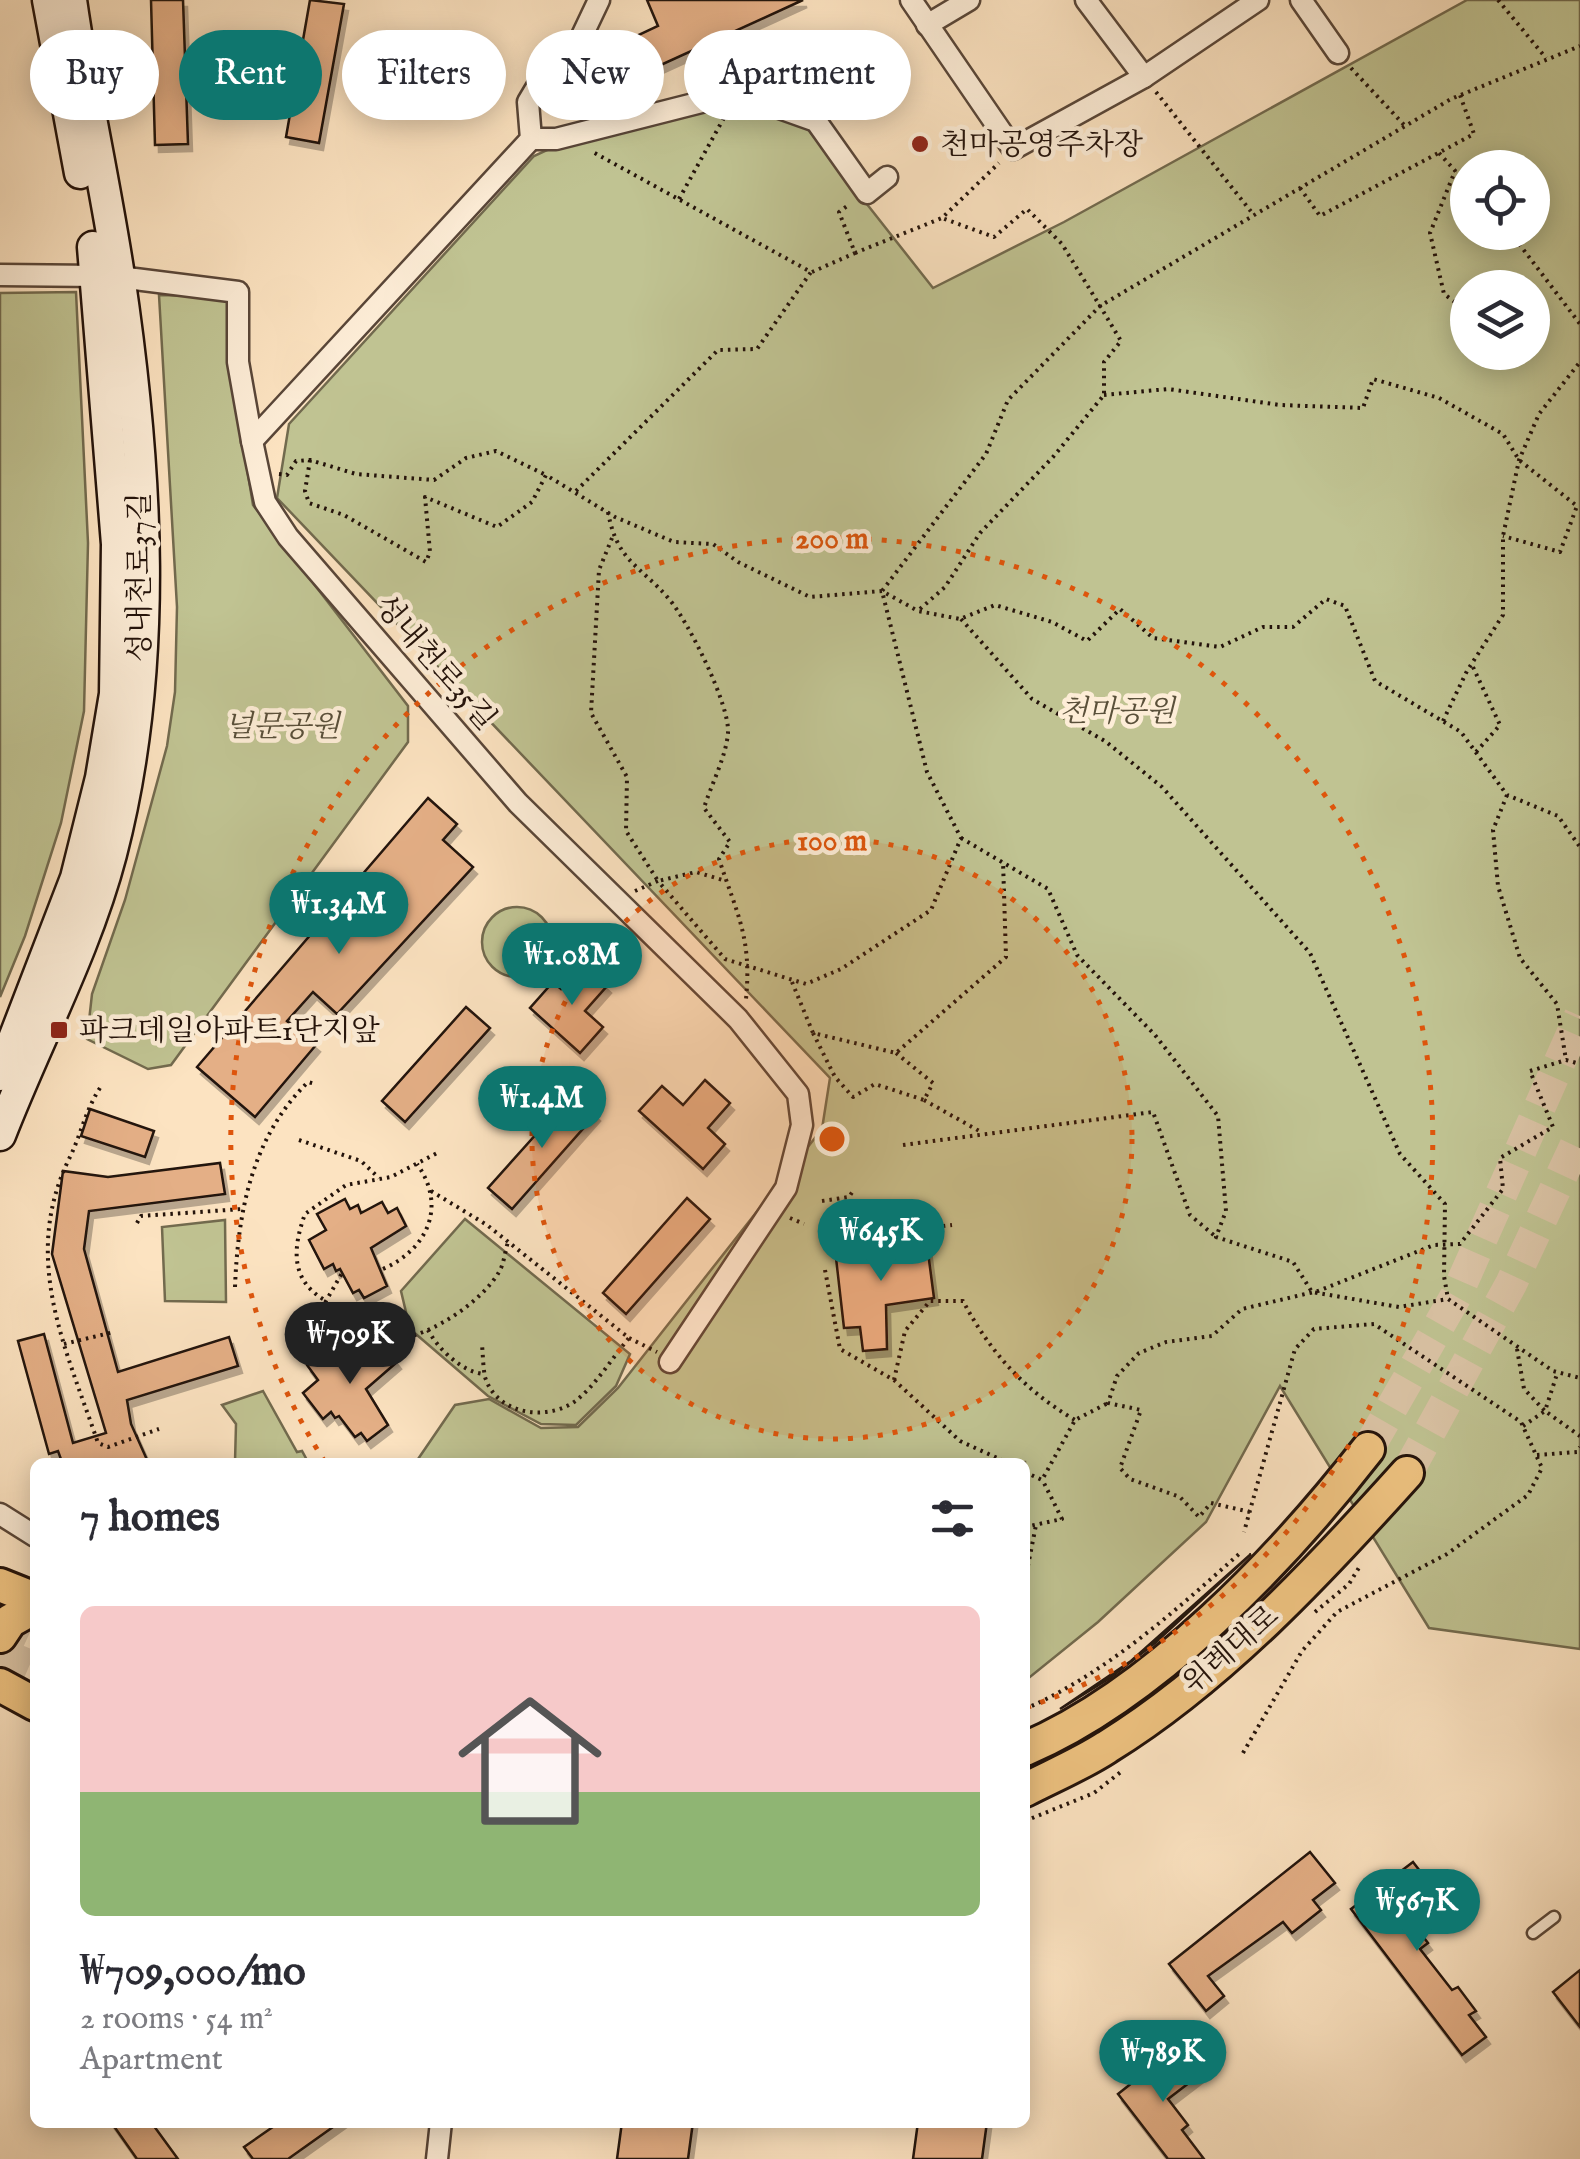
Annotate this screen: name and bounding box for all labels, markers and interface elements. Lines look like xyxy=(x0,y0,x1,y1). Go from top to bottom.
chip: Buy xyxy=(30,30,159,120)
chip: Rent xyxy=(179,30,322,120)
chip: Filters xyxy=(342,30,506,120)
chip: New xyxy=(526,30,664,120)
chip: Apartment xyxy=(684,30,911,120)
place label: 천마공영주차장 xyxy=(940,127,1143,165)
marker: 천마공영주차장 xyxy=(909,133,931,155)
map controls xyxy=(1450,150,1550,370)
button: locate xyxy=(1450,150,1550,250)
button: layers xyxy=(1450,270,1550,370)
street label: 성내천로37길 xyxy=(122,492,160,662)
text: 200 m xyxy=(795,521,869,559)
street label: 성내천로35길 xyxy=(365,588,504,739)
park label: 천마공원 xyxy=(1059,694,1177,732)
park label: 널문공원 xyxy=(224,709,342,747)
text: 100 m xyxy=(797,823,867,861)
pin: ₩1.34M xyxy=(258,872,420,957)
text: ₩1.34M xyxy=(291,884,387,925)
pin: ₩1.08M xyxy=(491,923,653,1008)
text: ₩1.08M xyxy=(524,935,620,976)
place label: 파크데일아파트1단지앞 xyxy=(79,1013,380,1051)
marker: 파크데일아파트1단지앞 xyxy=(48,1019,70,1041)
pin: ₩1.4M xyxy=(472,1066,612,1151)
text: ₩1.4M xyxy=(500,1078,584,1119)
centre of rings xyxy=(814,1121,850,1157)
pin: ₩645K xyxy=(811,1199,951,1284)
text: ₩645K xyxy=(840,1211,922,1252)
pin: ₩709K xyxy=(280,1302,420,1387)
text: ₩709K xyxy=(307,1314,393,1355)
icon: filters xyxy=(925,1491,980,1546)
text: 7 homes xyxy=(80,1492,220,1545)
street label: 위례대로 xyxy=(1175,1598,1288,1703)
icon: home xyxy=(440,1671,620,1851)
pin: ₩567K xyxy=(1347,1869,1487,1954)
text: ₩567K xyxy=(1376,1881,1458,1922)
text: ₩709,000/mo xyxy=(80,1946,306,1999)
text: 2 rooms · 54 m² xyxy=(80,1999,273,2040)
pin: ₩789K xyxy=(1093,2020,1233,2105)
text: ₩789K xyxy=(1121,2032,1205,2073)
text: Apartment xyxy=(80,2040,223,2081)

